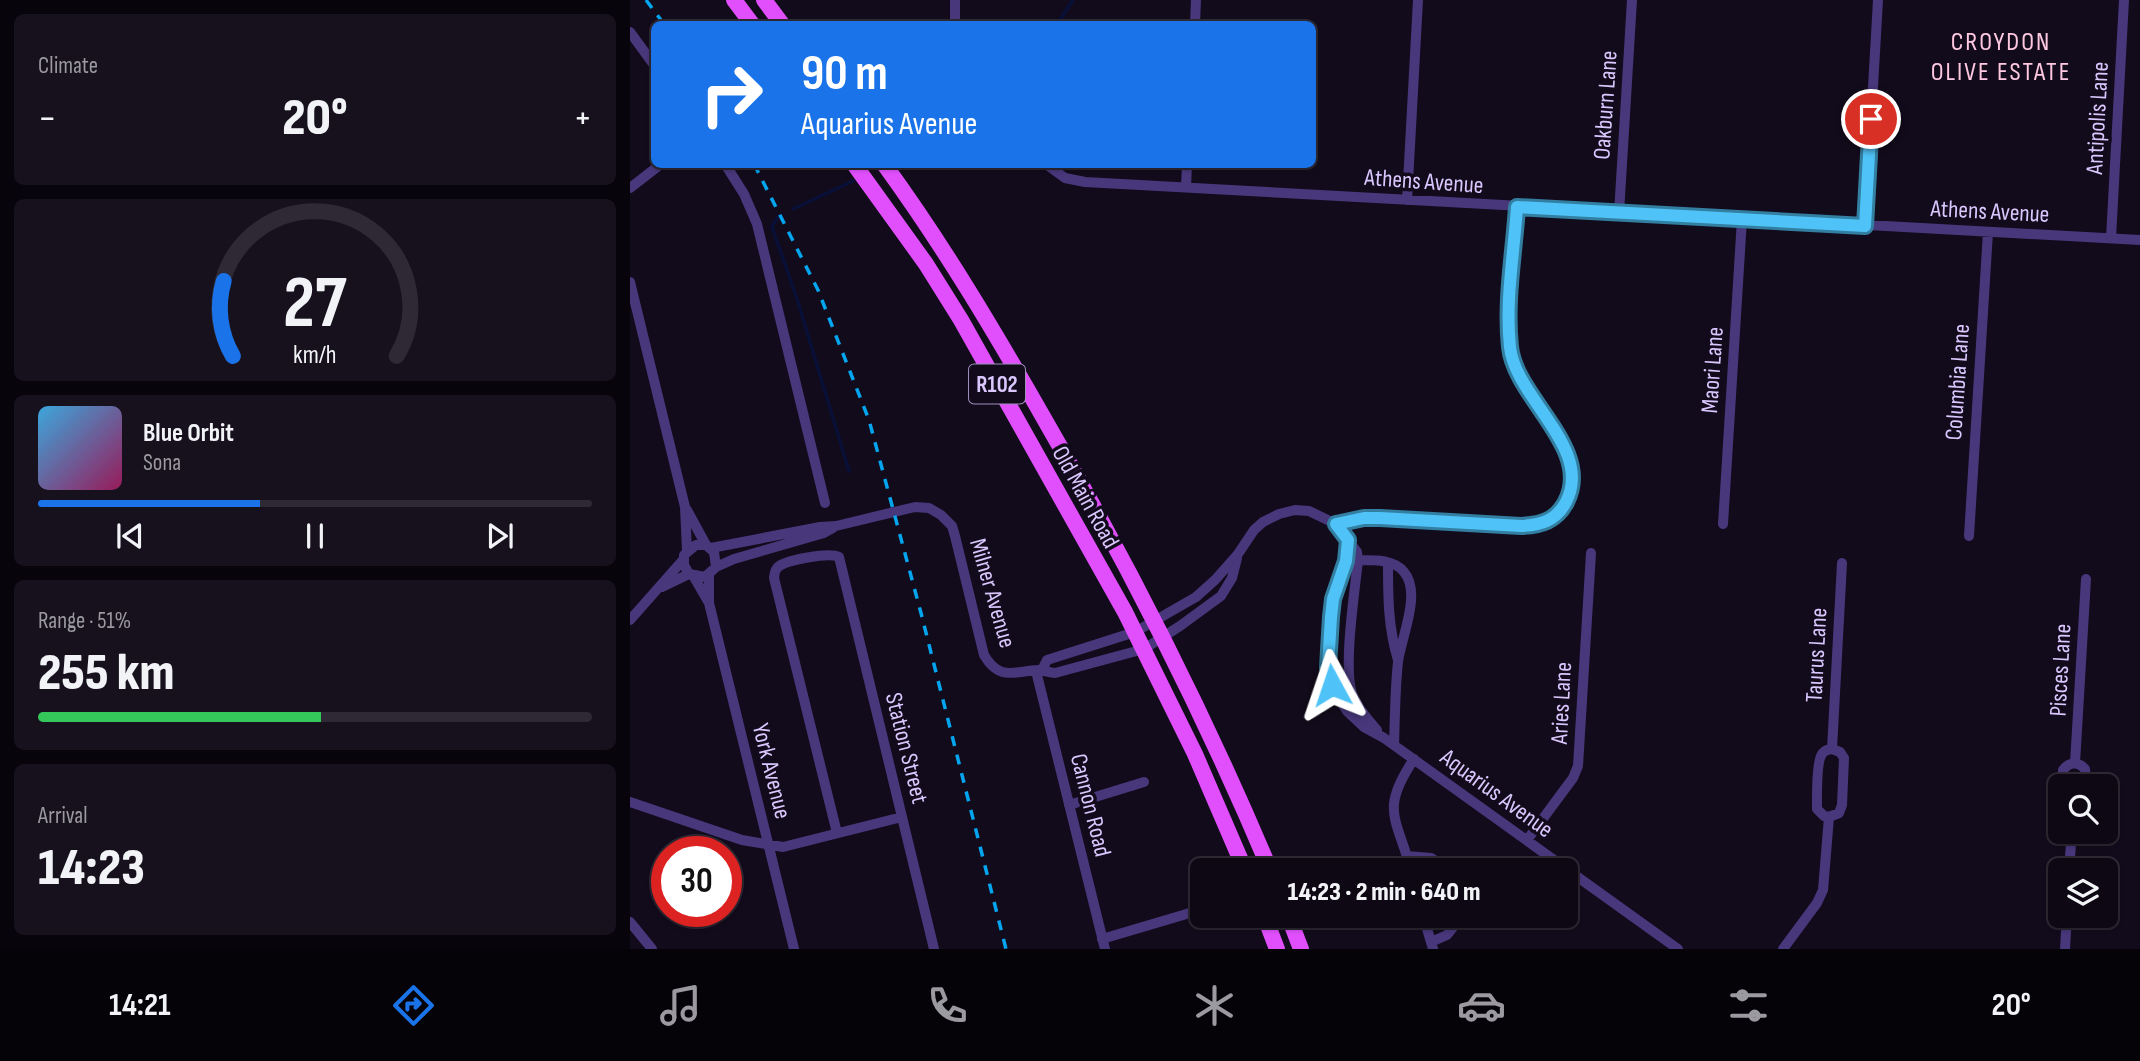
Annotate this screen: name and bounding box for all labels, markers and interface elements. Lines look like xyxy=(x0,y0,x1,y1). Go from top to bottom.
district label: CROYDON OLIVE ESTATE xyxy=(1931,27,2071,88)
text: 90 m xyxy=(801,45,888,104)
icon: right xyxy=(686,49,777,140)
street label: Oakburn Lane xyxy=(1587,50,1624,160)
text: Climate xyxy=(38,52,98,80)
street label: Antipolis Lane xyxy=(2080,61,2115,176)
text: 20° xyxy=(282,87,348,150)
pin xyxy=(1841,89,1901,149)
text: − xyxy=(38,96,57,141)
text: + xyxy=(573,96,592,141)
icon: arrive xyxy=(1852,100,1890,138)
text: Aquarius Avenue xyxy=(801,105,977,144)
street label: Athens Avenue xyxy=(1363,163,1484,200)
street label: Athens Avenue xyxy=(1929,194,2050,229)
text: 27 xyxy=(283,260,347,348)
street label: Columbia Lane xyxy=(1939,323,1976,441)
street label: Maori Lane xyxy=(1695,326,1730,414)
text: km/h xyxy=(293,340,337,371)
road number: R102 xyxy=(969,364,1025,404)
text: Blue Orbit xyxy=(143,418,234,449)
street label: Old Main Road xyxy=(1046,441,1125,553)
text: Sona xyxy=(143,449,181,477)
icon: previous xyxy=(111,517,149,555)
icon: pause xyxy=(296,517,334,555)
icon: next xyxy=(481,517,519,555)
street label: Milner Avenue xyxy=(963,535,1022,651)
text: Range · 51% xyxy=(38,607,131,635)
street label: Taurus Lane xyxy=(1800,607,1833,703)
street label: Pisces Lane xyxy=(2044,623,2077,717)
text: 255 km xyxy=(38,642,175,705)
position arrow xyxy=(1295,648,1369,722)
street label: Aries Lane xyxy=(1545,661,1578,746)
street label: Station Street xyxy=(879,690,934,807)
street label: York Avenue xyxy=(746,720,797,822)
street label: Aquarius Avenue xyxy=(1434,742,1559,844)
street label: Cannon Road xyxy=(1064,751,1117,860)
map controls xyxy=(2048,774,2118,928)
button: search xyxy=(2048,774,2118,844)
text: Arrival xyxy=(38,802,87,830)
speed limit sign: 30 xyxy=(651,836,742,927)
text: 14:23 xyxy=(38,837,145,900)
button: layers xyxy=(2048,858,2118,928)
text: 14:23 · 2 min · 640 m xyxy=(1287,877,1481,908)
icon: directions xyxy=(389,981,438,1030)
icon: music xyxy=(656,981,705,1030)
icon: phone xyxy=(923,981,972,1030)
icon: climate xyxy=(1190,981,1239,1030)
icon: car xyxy=(1457,981,1506,1030)
icon: filters xyxy=(1724,981,1773,1030)
text: 14:21 xyxy=(109,986,171,1025)
text: 20° xyxy=(1992,986,2031,1025)

